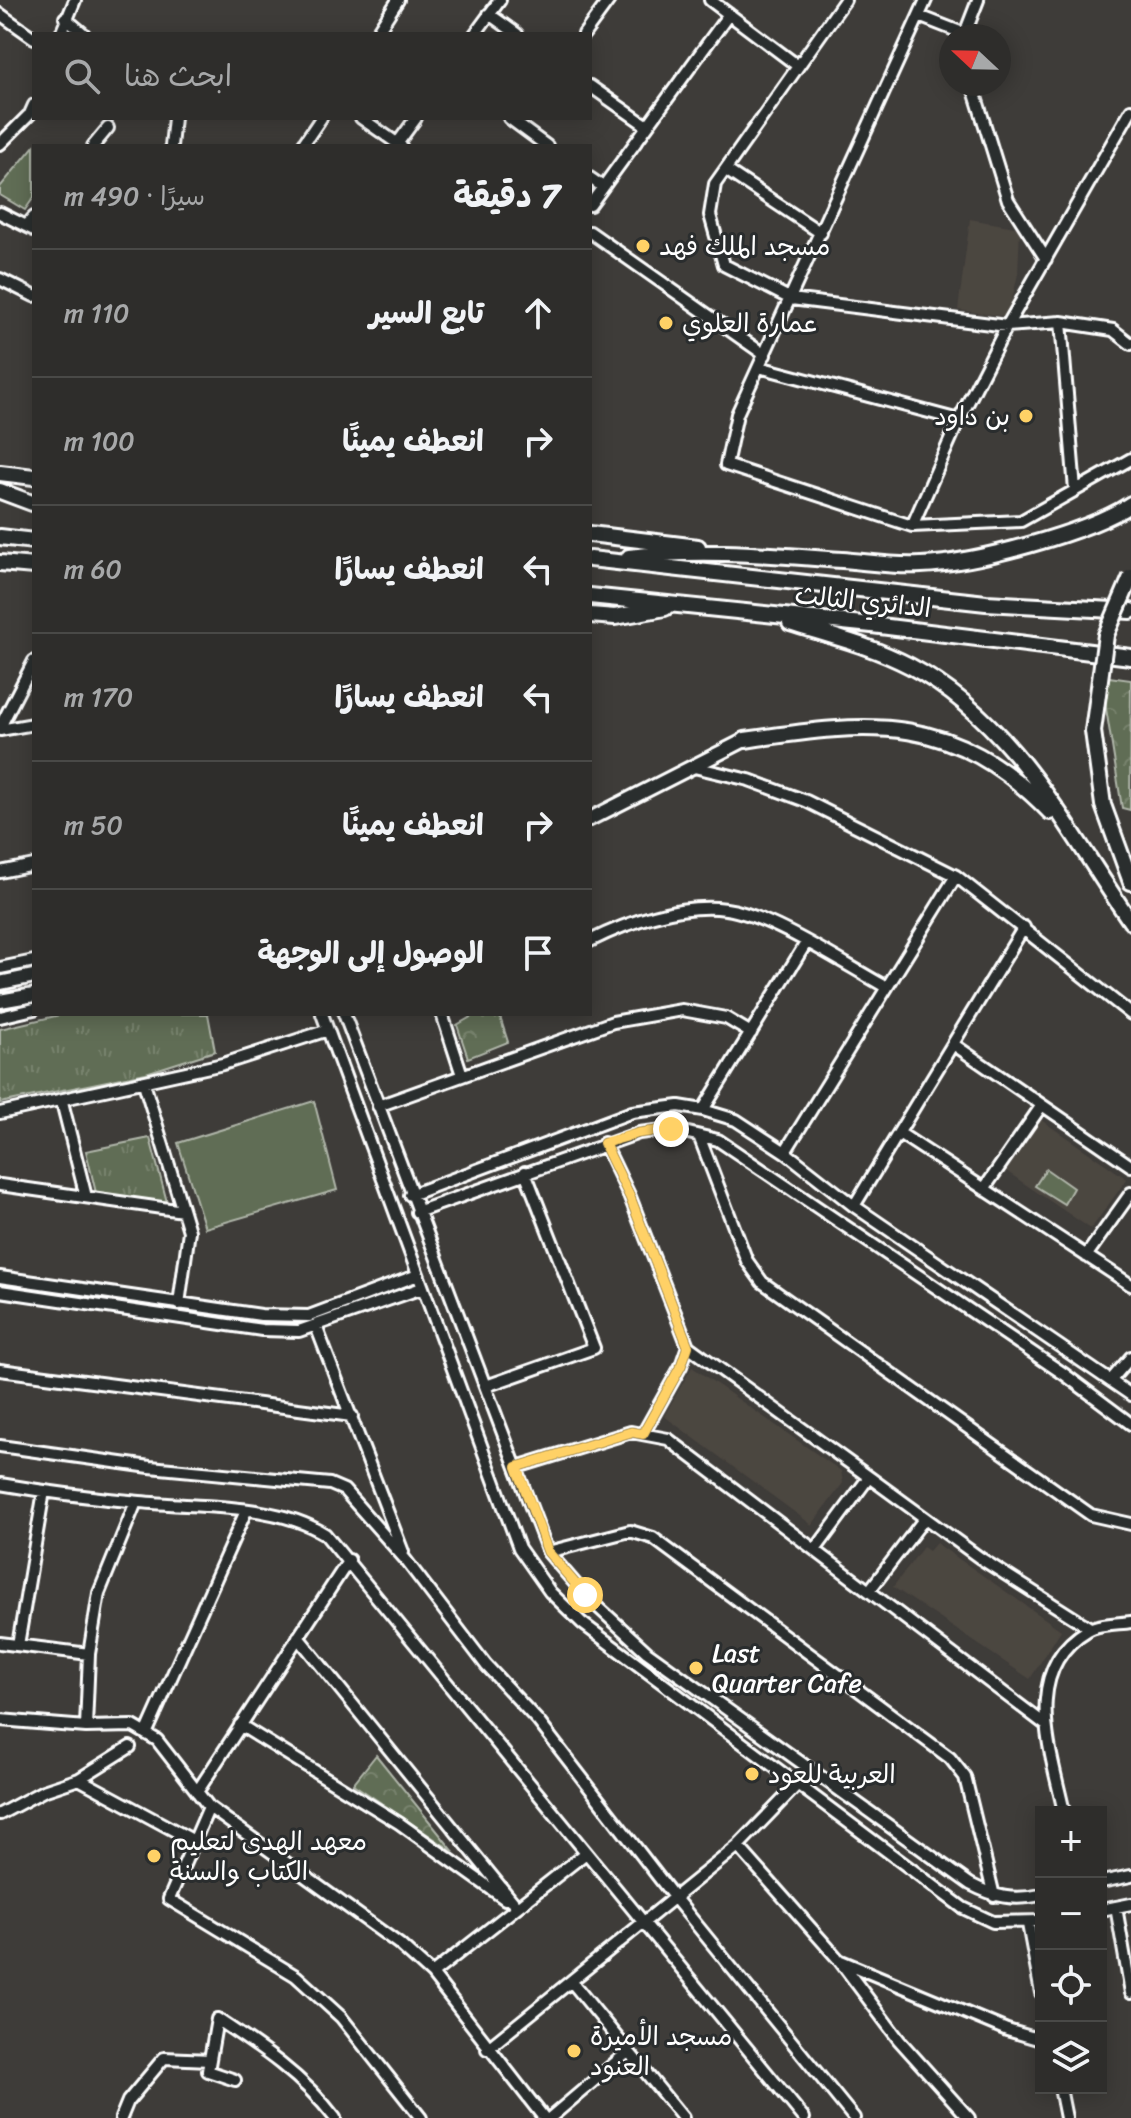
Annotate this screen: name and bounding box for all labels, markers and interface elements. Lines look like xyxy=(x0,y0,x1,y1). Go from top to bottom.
north arrow xyxy=(939,24,1011,96)
search box xyxy=(32,32,592,120)
text: ابحث هنا xyxy=(124,49,232,103)
icon: search xyxy=(60,54,104,98)
text: 7 دقيقة xyxy=(453,166,560,226)
text: سيرًا · 490 m xyxy=(64,173,205,219)
place label: مسجد الملك فهد xyxy=(659,223,830,269)
marker: مسجد الملك فهد xyxy=(634,237,652,255)
text: تابع السير xyxy=(369,286,484,340)
text: 110 m xyxy=(64,290,129,336)
icon: ahead xyxy=(516,291,560,335)
place label: عمارة العلوي xyxy=(682,300,819,346)
marker: عمارة العلوي xyxy=(657,314,675,332)
place label: بن داود xyxy=(934,393,1010,439)
marker: بن داود xyxy=(1017,407,1035,425)
text: انعطف يمينًا xyxy=(342,414,484,468)
text: 100 m xyxy=(64,418,135,464)
icon: right xyxy=(516,419,560,463)
text: انعطف يسارًا xyxy=(334,542,484,596)
text: 60 m xyxy=(64,546,122,592)
icon: left xyxy=(516,547,560,591)
street label: الدائري الثالث xyxy=(792,571,934,631)
text: انعطف يسارًا xyxy=(334,670,484,724)
text: 170 m xyxy=(64,674,133,720)
icon: left xyxy=(516,675,560,719)
text: انعطف يمينًا xyxy=(342,798,484,852)
text: 50 m xyxy=(64,802,123,848)
icon: right xyxy=(516,803,560,847)
text: الوصول إلى الوجهة xyxy=(257,926,484,980)
icon: arrive xyxy=(516,931,560,975)
route end xyxy=(653,1111,689,1147)
route start xyxy=(567,1577,603,1613)
place label: Last Quarter Cafe xyxy=(712,1630,862,1706)
marker: Last Quarter Cafe xyxy=(687,1659,705,1677)
place label: العربية للعود xyxy=(768,1751,896,1797)
marker: العربية للعود xyxy=(743,1765,761,1783)
map controls xyxy=(1035,1806,1107,2094)
button: + xyxy=(1035,1806,1107,1878)
place label: معهد الهدى لتعليم الكتاب والسنة xyxy=(170,1818,367,1894)
marker: معهد الهدى لتعليم الكتاب والسنة xyxy=(145,1847,163,1865)
button: − xyxy=(1035,1878,1107,1950)
button: locate xyxy=(1035,1950,1107,2022)
place label: مسجد الأميرة العنود xyxy=(590,2013,732,2089)
button: layers xyxy=(1035,2022,1107,2094)
marker: مسجد الأميرة العنود xyxy=(565,2042,583,2060)

